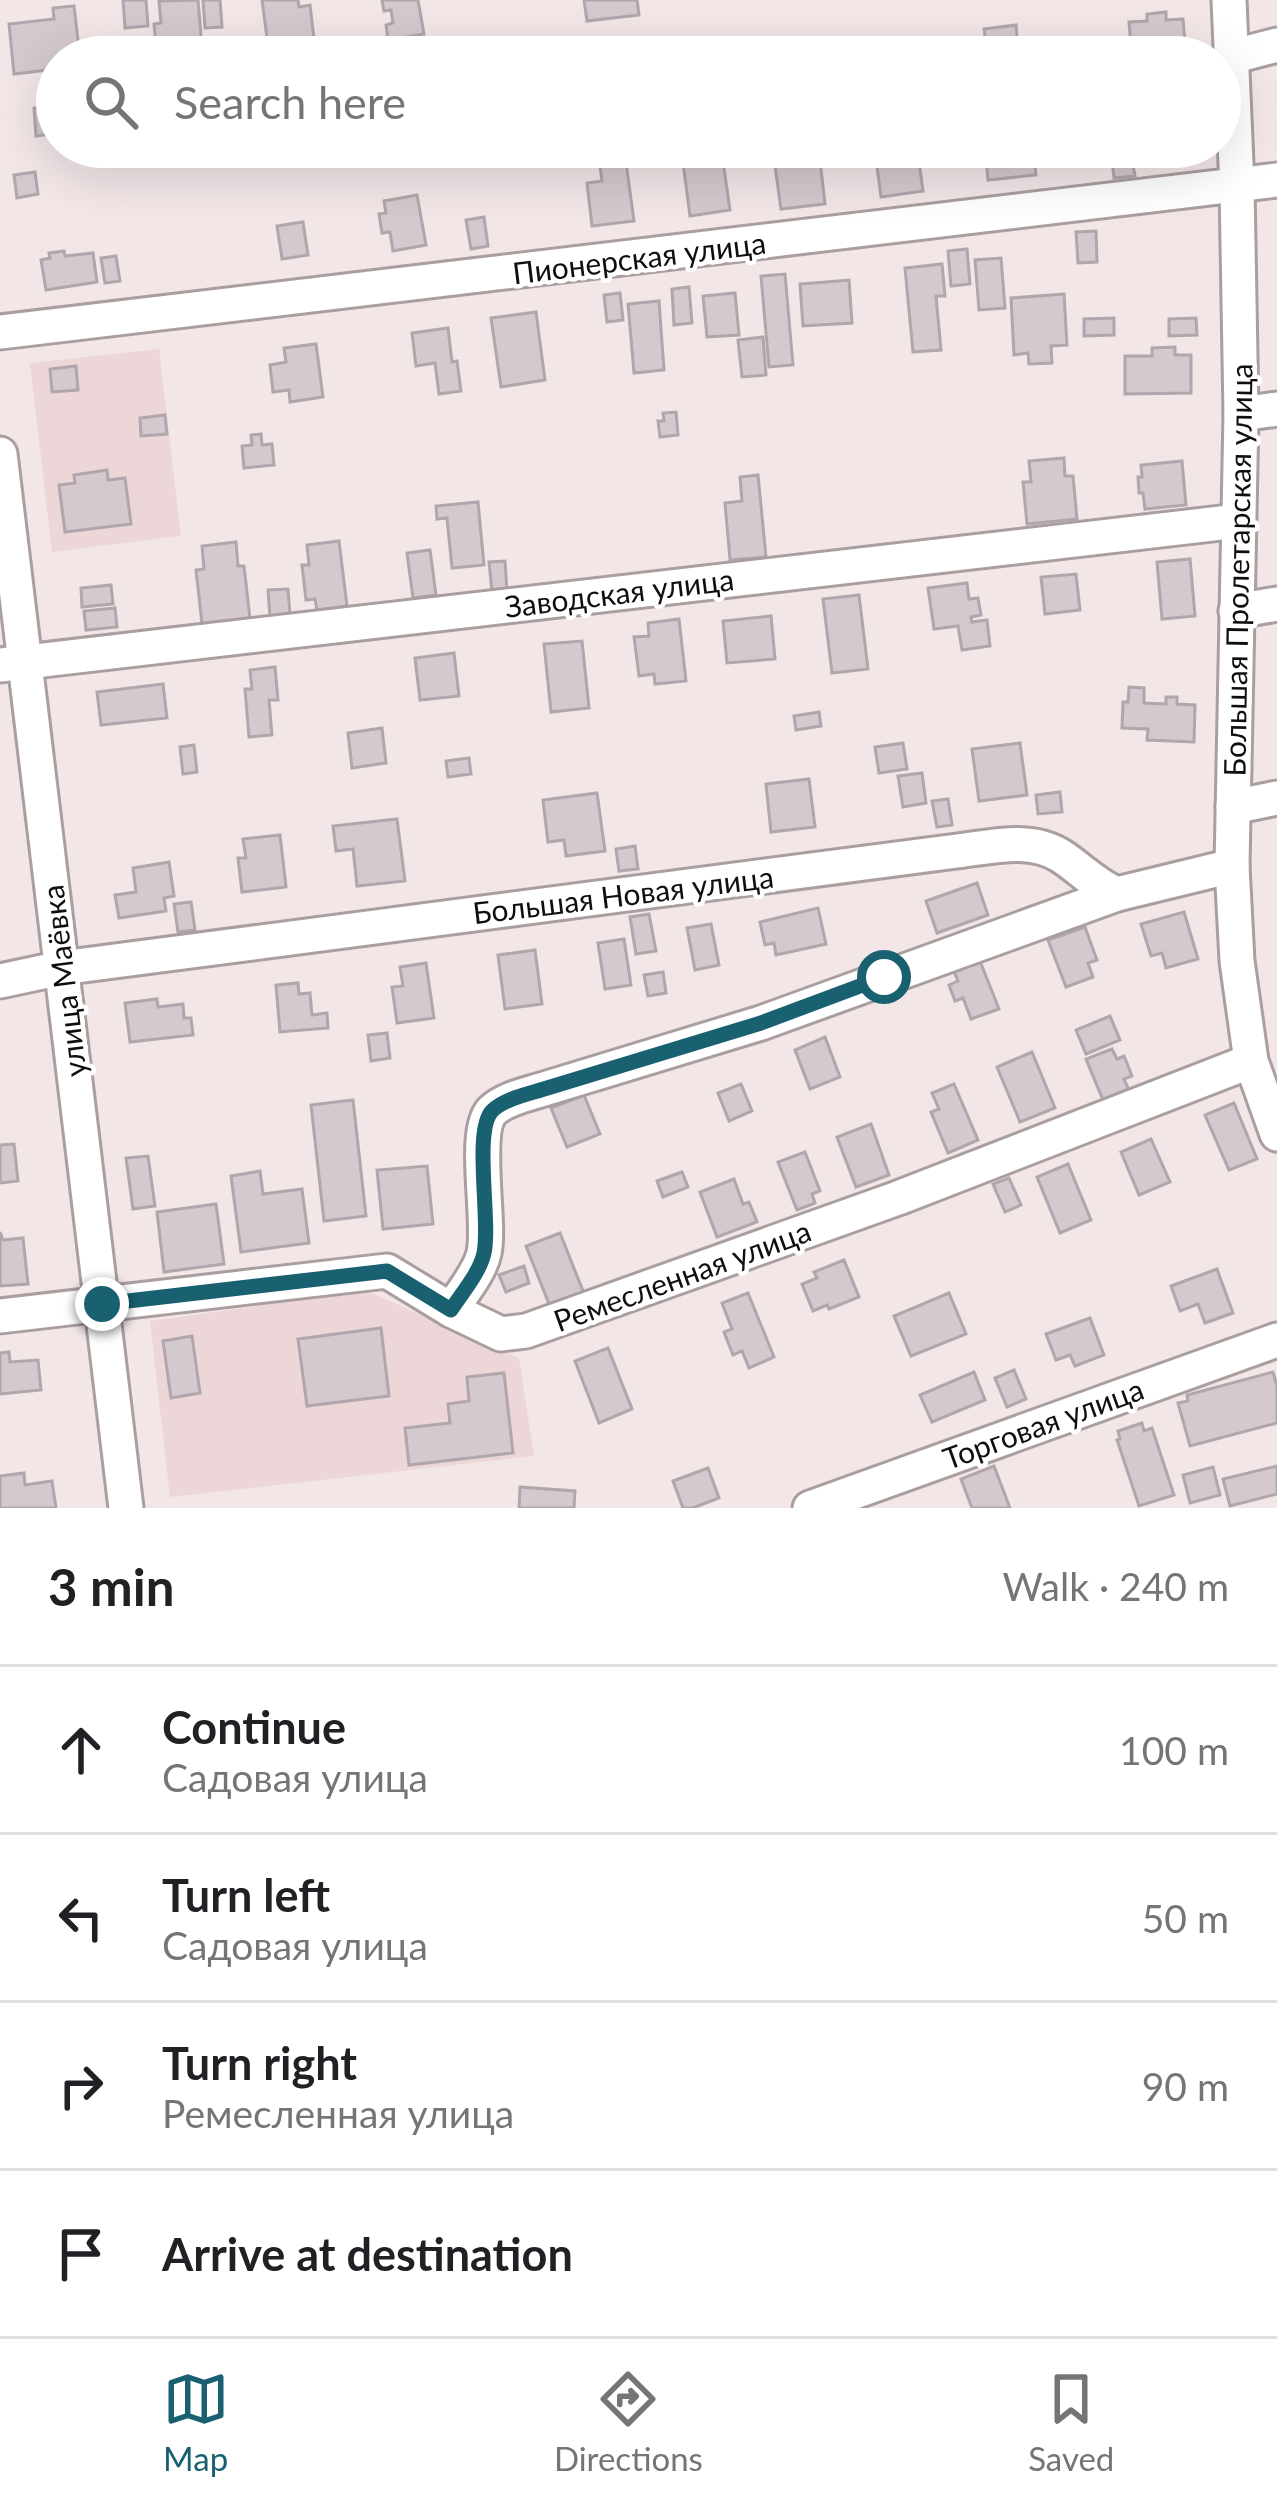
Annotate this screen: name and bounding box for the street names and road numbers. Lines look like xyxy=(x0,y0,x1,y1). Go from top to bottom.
street label: Пионерская улица xyxy=(510,224,768,290)
street label: Большая Пролетарская улица xyxy=(1215,363,1259,777)
street label: Заводская улица xyxy=(502,560,736,624)
street label: Большая Новая улица xyxy=(471,858,775,930)
street label: улица Маёвка xyxy=(33,883,93,1079)
street label: Ремесленная улица xyxy=(549,1212,815,1338)
street label: Торговая улица xyxy=(938,1370,1148,1476)

